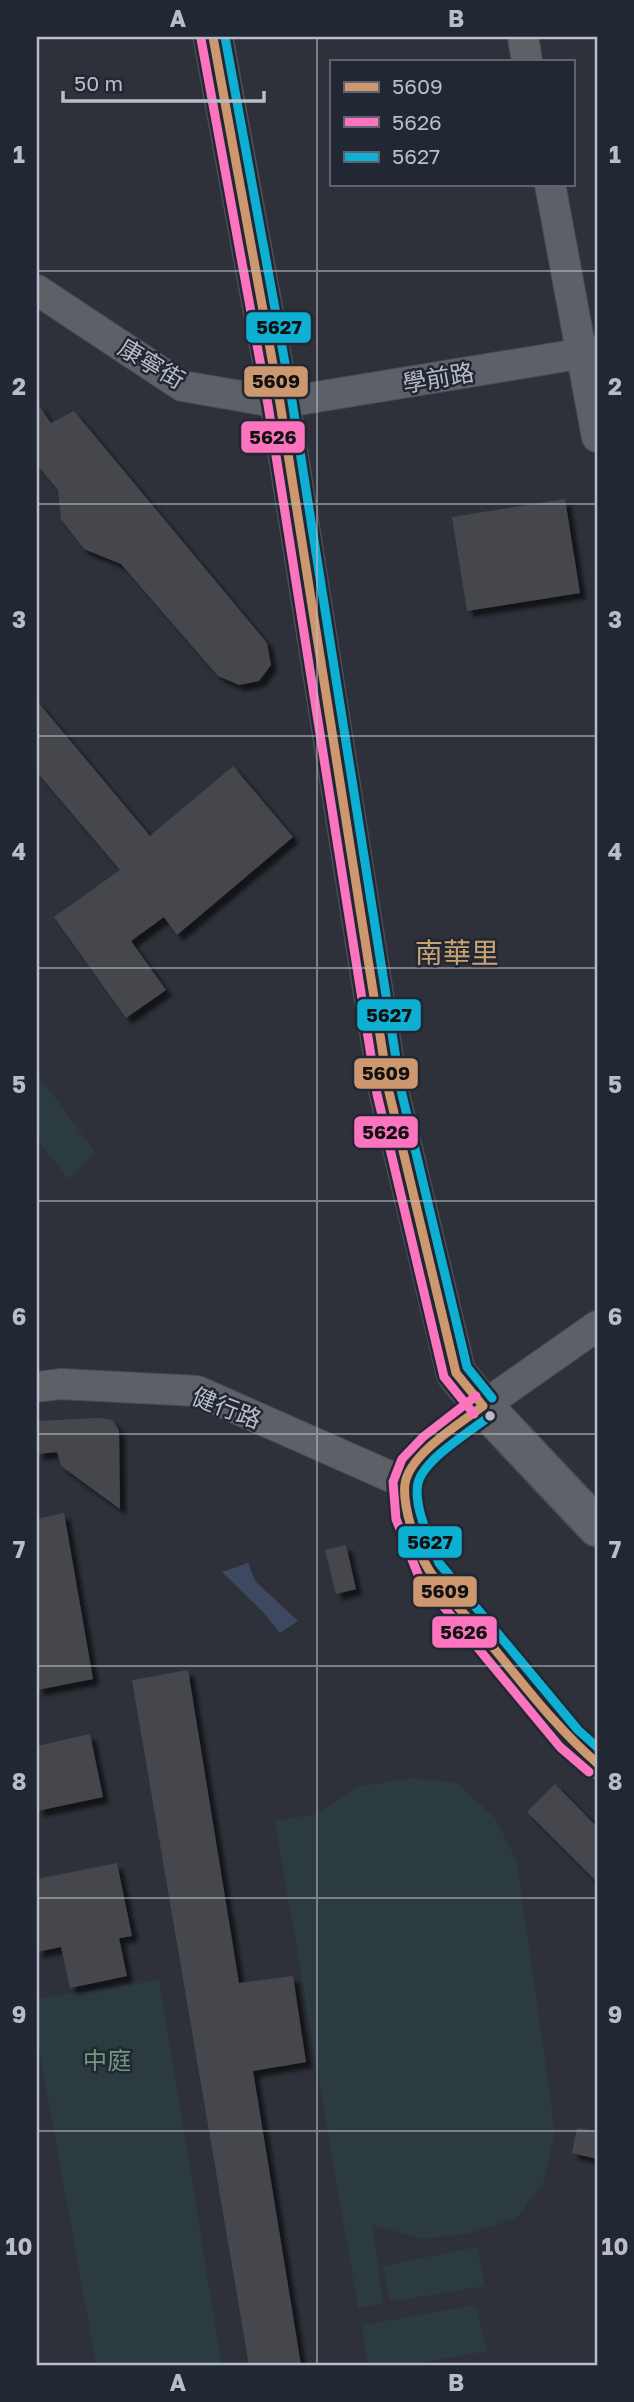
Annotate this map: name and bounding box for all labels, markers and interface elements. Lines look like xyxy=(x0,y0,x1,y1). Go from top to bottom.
text: A xyxy=(170,4,187,32)
text: B xyxy=(448,4,464,32)
scale bar xyxy=(63,60,264,104)
legend xyxy=(330,60,574,186)
text: 50 m xyxy=(74,70,123,96)
text: 5609 xyxy=(392,73,443,99)
text: 5626 xyxy=(392,109,442,135)
text: 1 xyxy=(13,140,25,168)
text: 1 xyxy=(609,140,621,168)
text: 5627 xyxy=(392,143,440,169)
line badge: 5627 xyxy=(245,311,312,344)
text: 5627 xyxy=(256,315,302,338)
street label: 康寧街 xyxy=(114,332,190,394)
street label: 學前路 xyxy=(400,356,476,398)
line badge: 5609 xyxy=(243,365,309,398)
text: 5609 xyxy=(252,369,300,392)
text: 2 xyxy=(12,372,26,400)
text: 2 xyxy=(608,372,622,400)
line badge: 5626 xyxy=(240,420,306,454)
text: 5626 xyxy=(249,425,297,448)
text: 3 xyxy=(12,605,26,633)
text: 3 xyxy=(608,605,622,633)
text: 4 xyxy=(12,837,26,865)
text: 4 xyxy=(608,837,622,865)
district label: 南華里 xyxy=(415,936,499,969)
line badge: 5627 xyxy=(356,998,422,1032)
text: 5627 xyxy=(366,1003,412,1026)
line badge: 5609 xyxy=(353,1057,419,1090)
text: 5609 xyxy=(362,1061,410,1084)
text: 5 xyxy=(12,1070,26,1098)
text: 5 xyxy=(608,1070,622,1098)
line badge: 5626 xyxy=(353,1115,419,1149)
text: 5626 xyxy=(362,1120,410,1143)
text: 6 xyxy=(12,1302,26,1330)
text: 6 xyxy=(608,1302,622,1330)
street label: 健行路 xyxy=(188,1381,266,1433)
unlabelled marker xyxy=(483,1409,497,1423)
line badge: 5627 xyxy=(397,1525,463,1559)
text: 5627 xyxy=(407,1530,453,1553)
text: 7 xyxy=(13,1535,25,1563)
text: 7 xyxy=(609,1535,621,1563)
line badge: 5609 xyxy=(412,1575,478,1608)
text: 5609 xyxy=(421,1579,469,1602)
line badge: 5626 xyxy=(431,1615,498,1649)
text: 5626 xyxy=(440,1620,488,1643)
text: 8 xyxy=(12,1767,26,1795)
text: 8 xyxy=(608,1767,622,1795)
text: 9 xyxy=(12,2000,26,2028)
text: 9 xyxy=(608,2000,622,2028)
park label: 中庭 xyxy=(83,2045,131,2074)
text: 10 xyxy=(6,2232,32,2260)
text: 10 xyxy=(602,2232,628,2260)
text: A xyxy=(170,2368,187,2396)
text: B xyxy=(448,2368,464,2396)

